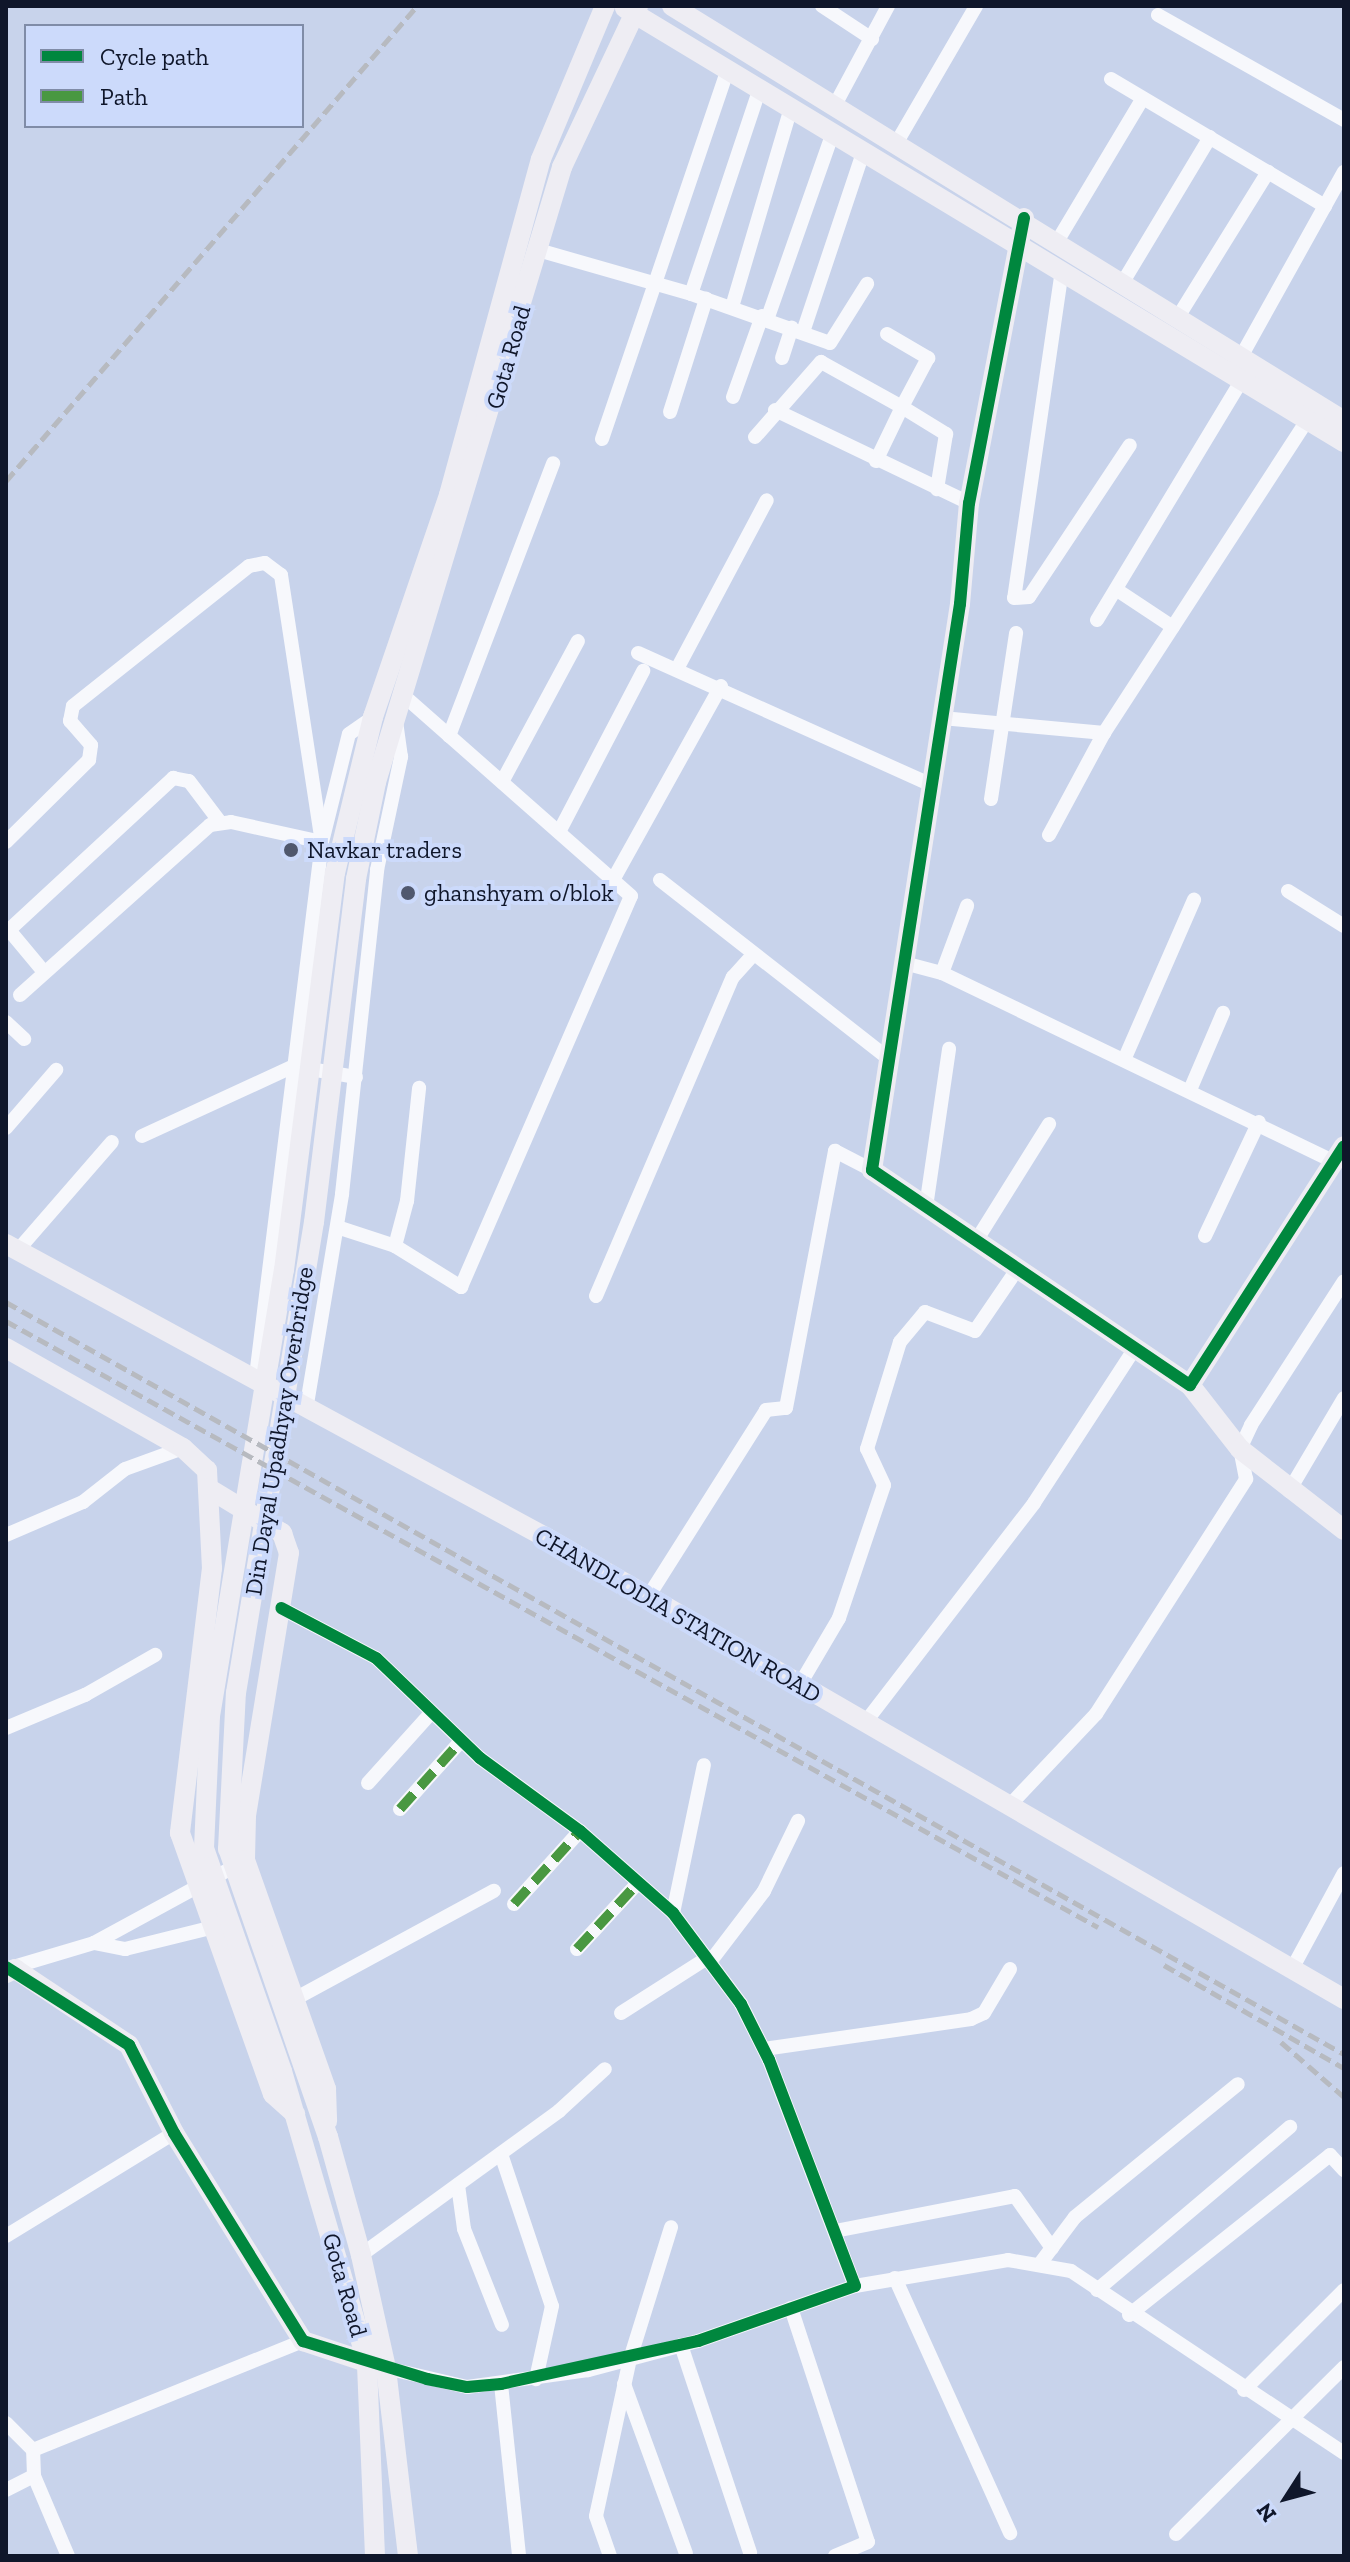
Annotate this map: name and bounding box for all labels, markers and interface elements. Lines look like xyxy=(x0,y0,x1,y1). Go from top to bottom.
legend xyxy=(24,24,304,128)
text: Cycle path xyxy=(100,42,209,71)
text: Path xyxy=(100,82,148,111)
street label: Gota Road xyxy=(479,302,537,412)
place label: Navkar traders xyxy=(307,836,462,864)
marker: Navkar traders xyxy=(282,841,300,859)
place label: ghanshyam o/blok xyxy=(424,879,614,907)
marker: ghanshyam o/blok xyxy=(399,884,417,902)
street label: Din Dayal Upadhyay Overbridge xyxy=(239,1264,319,1598)
street label: CHANDLODIA STATION ROAD xyxy=(530,1521,826,1709)
street label: Gota Road xyxy=(316,2230,374,2340)
north arrow xyxy=(1246,2458,1326,2538)
text: N xyxy=(1250,2498,1282,2527)

